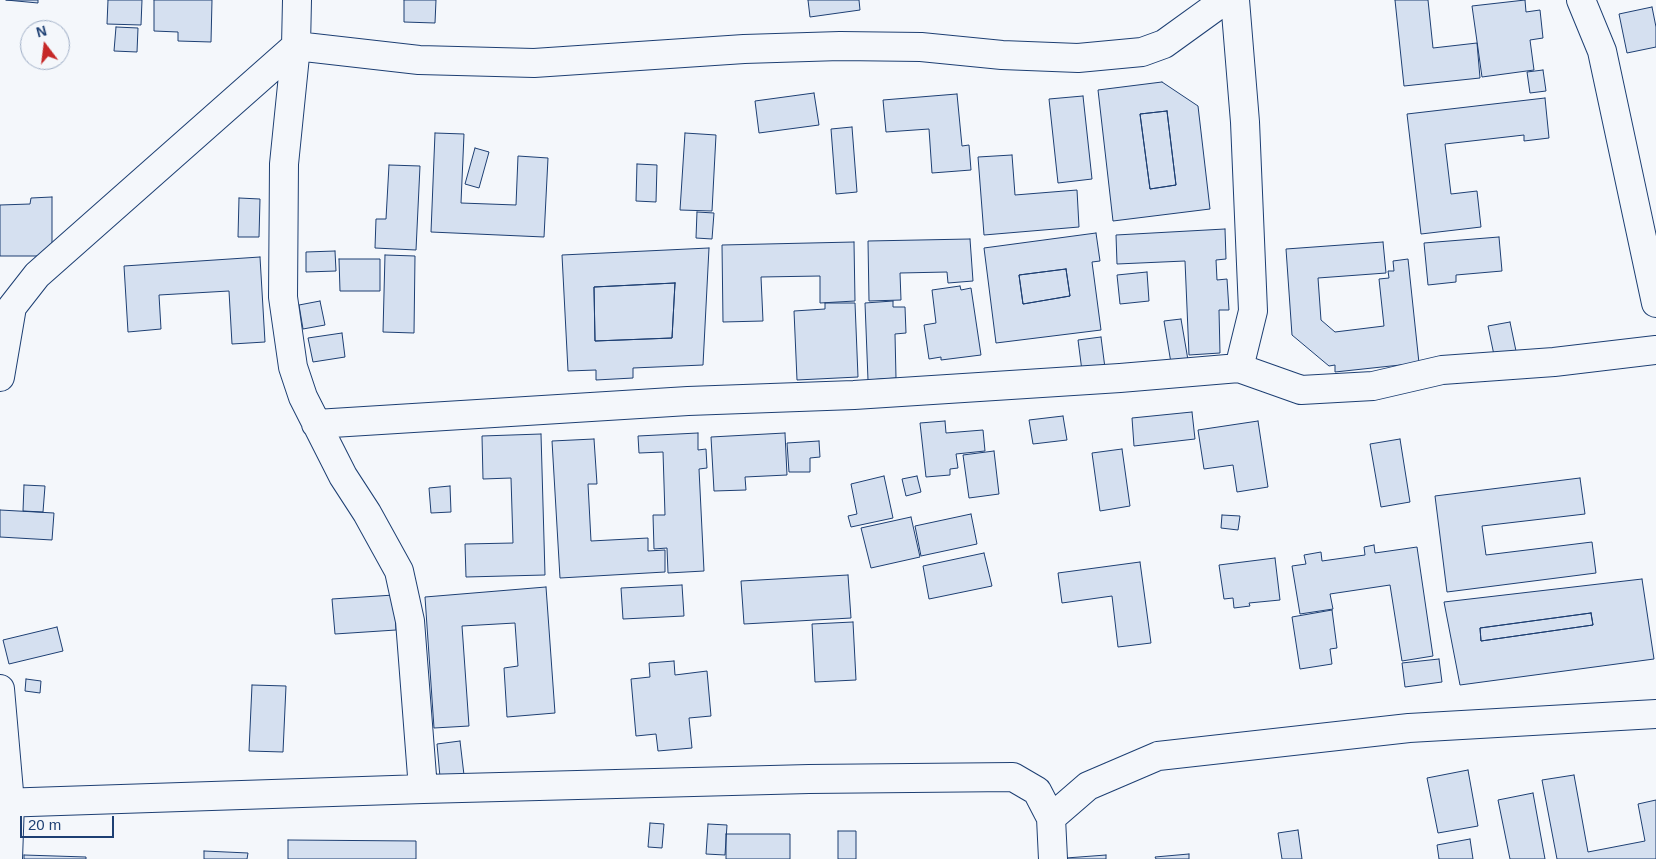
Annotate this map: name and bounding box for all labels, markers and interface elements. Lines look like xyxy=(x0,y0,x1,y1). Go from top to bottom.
north arrow xyxy=(20,20,70,70)
text: N xyxy=(34,22,48,41)
scale bar xyxy=(22,806,116,838)
text: 20 m xyxy=(28,816,61,833)

